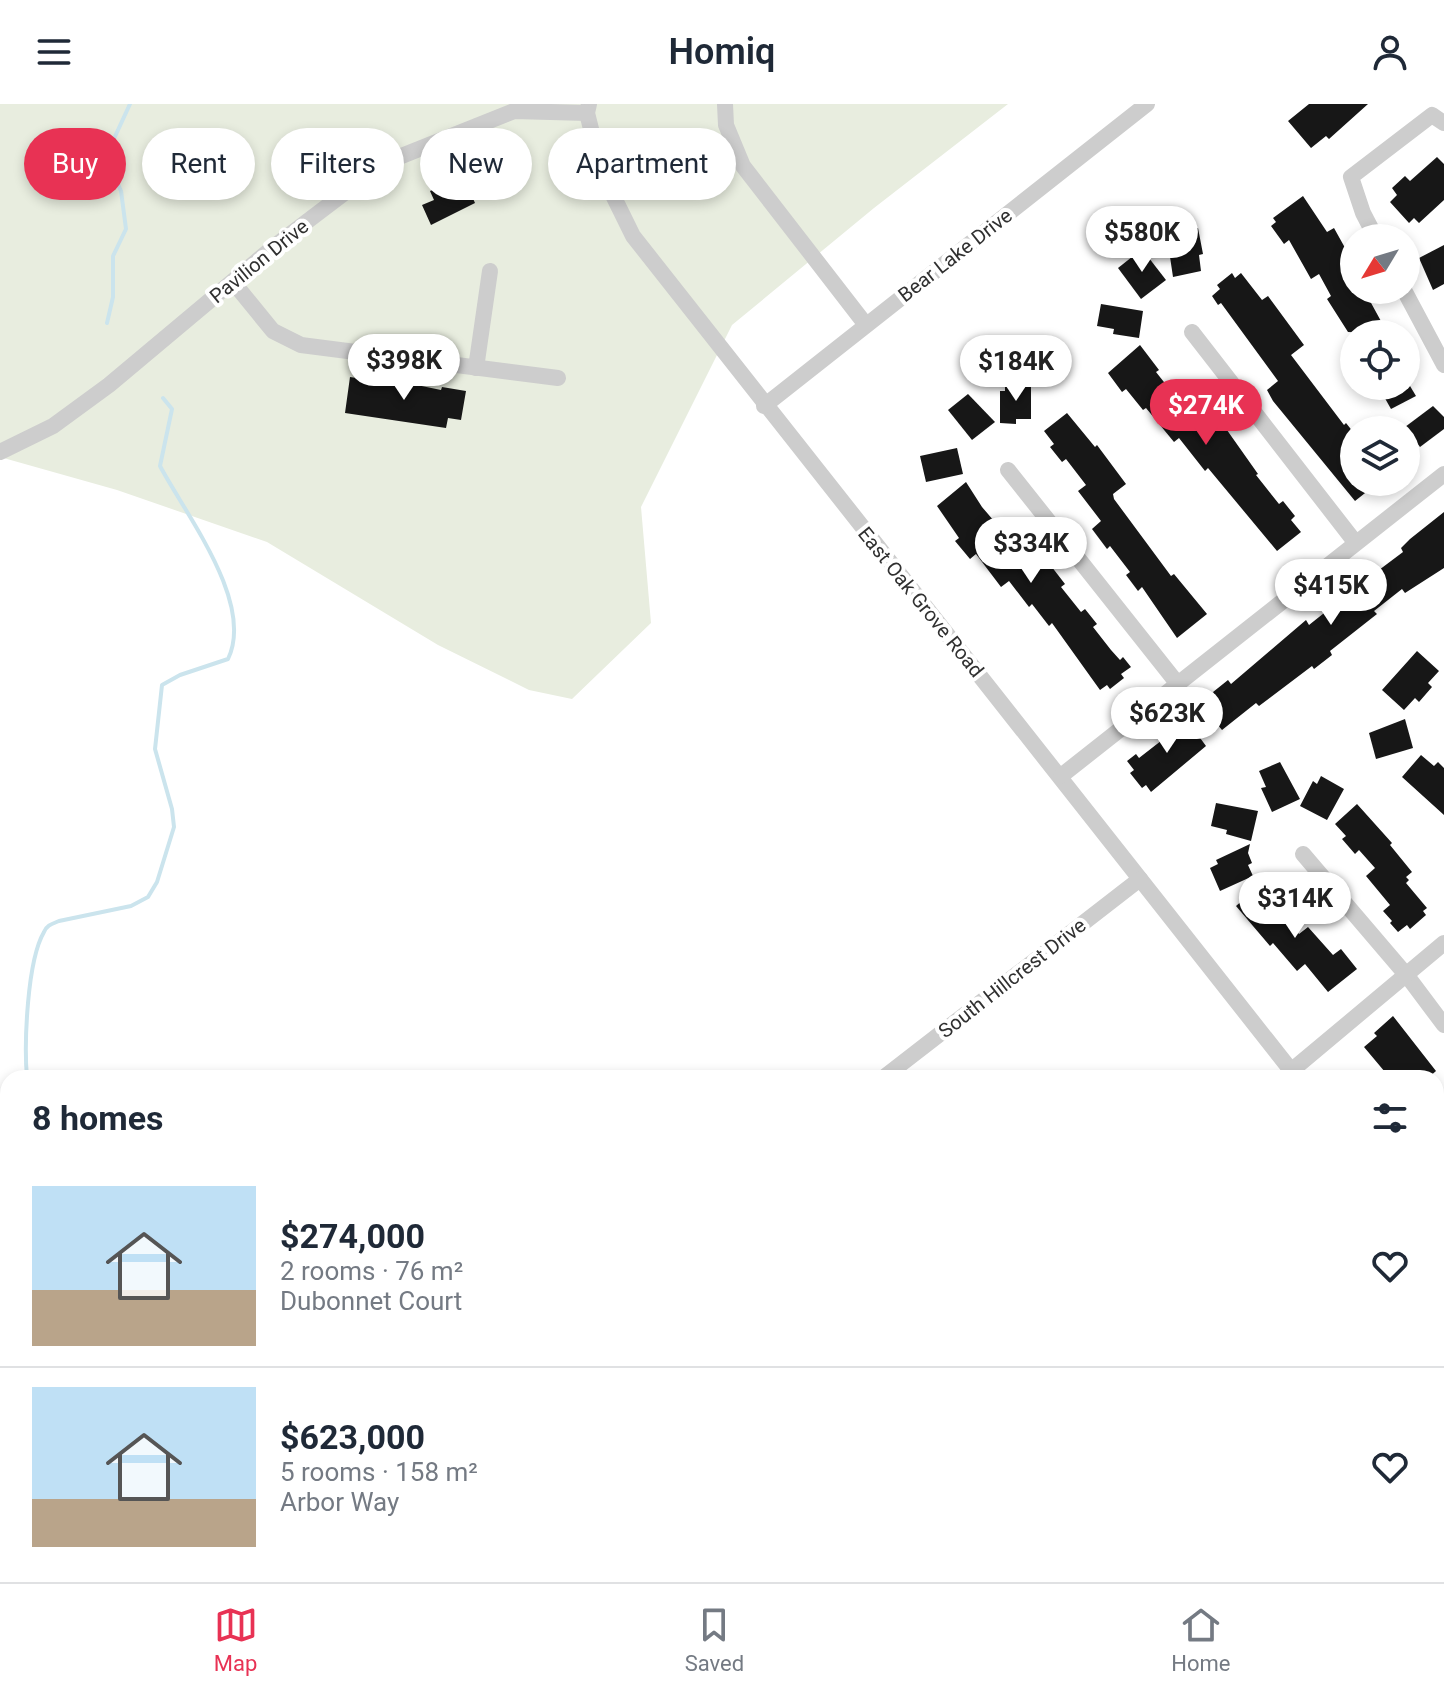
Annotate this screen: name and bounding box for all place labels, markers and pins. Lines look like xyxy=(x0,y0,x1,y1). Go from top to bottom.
pin: $580K xyxy=(1086,206,1198,274)
pin: $398K xyxy=(348,334,460,402)
pin: $184K xyxy=(960,335,1072,403)
pin: $274K xyxy=(1150,379,1262,447)
pin: $334K xyxy=(975,517,1087,585)
pin: $415K xyxy=(1275,559,1387,627)
pin: $623K xyxy=(1111,687,1223,755)
pin: $314K xyxy=(1239,872,1351,940)

